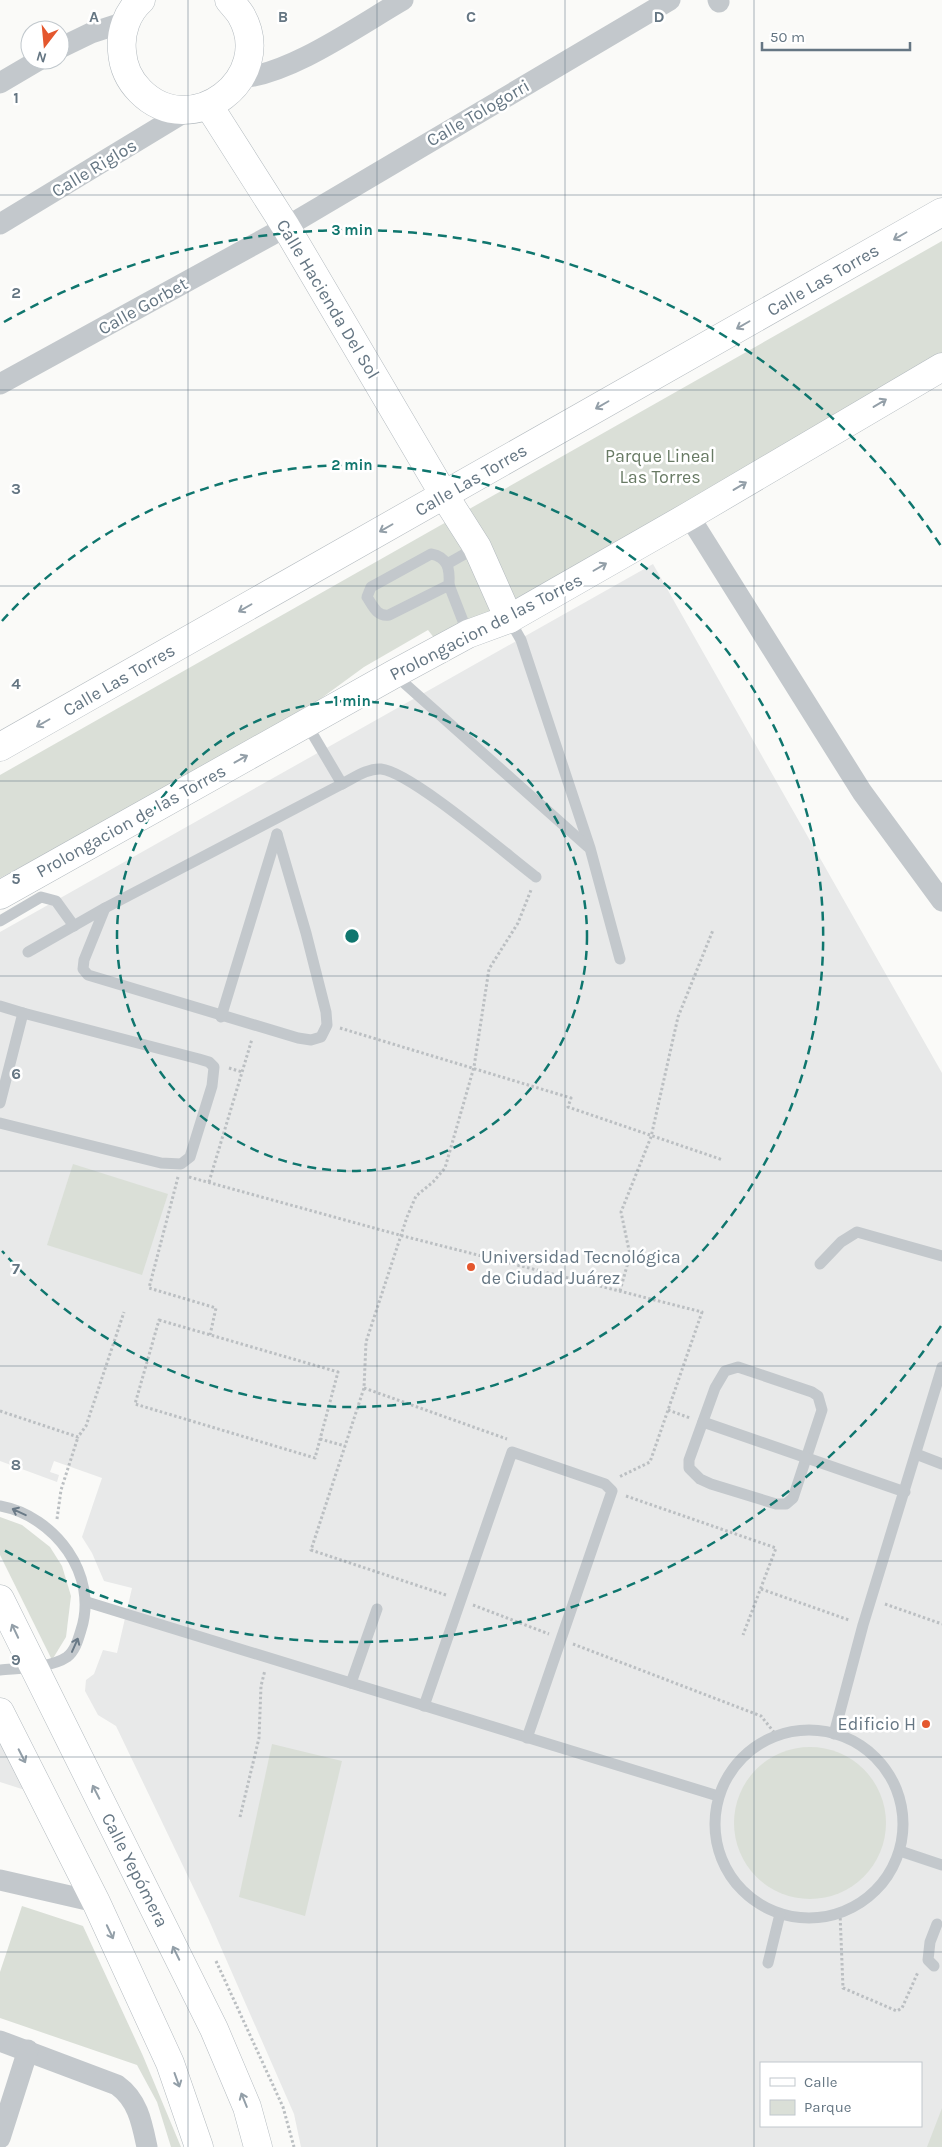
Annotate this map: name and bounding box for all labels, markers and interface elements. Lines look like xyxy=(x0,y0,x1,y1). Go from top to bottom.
text: A xyxy=(89,7,99,26)
text: B xyxy=(278,7,288,26)
text: C xyxy=(466,7,476,26)
text: D xyxy=(654,7,665,26)
north arrow xyxy=(20,20,70,70)
scale bar xyxy=(762,20,910,52)
text: 50 m xyxy=(770,28,805,46)
text: N xyxy=(34,47,49,67)
street label: Calle Tologorri xyxy=(423,75,533,151)
text: 1 xyxy=(13,88,19,107)
street label: Calle Riglos xyxy=(47,134,141,202)
street label: Calle Hacienda Del Sol xyxy=(272,215,384,383)
text: 3 min xyxy=(331,221,373,239)
one-way arrow xyxy=(893,232,907,242)
street label: Calle Las Torres xyxy=(763,239,883,321)
street label: Calle Gorbet xyxy=(94,272,192,340)
text: 2 xyxy=(11,283,21,302)
one-way arrow xyxy=(736,321,751,331)
one-way arrow xyxy=(873,398,887,408)
one-way arrow xyxy=(595,401,609,411)
street label: Calle Las Torres xyxy=(411,439,531,521)
park label: Parque Lineal Las Torres xyxy=(605,445,715,488)
text: 2 min xyxy=(331,456,373,474)
text: 3 xyxy=(11,479,21,498)
one-way arrow xyxy=(733,481,747,491)
one-way arrow xyxy=(379,523,394,533)
one-way arrow xyxy=(592,562,606,572)
street label: Prolongacion de las Torres xyxy=(386,569,586,685)
one-way arrow xyxy=(237,603,252,613)
street label: Calle Las Torres xyxy=(59,639,179,721)
text: 4 xyxy=(11,674,21,693)
text: 1 min xyxy=(333,692,371,710)
one-way arrow xyxy=(36,718,50,728)
one-way arrow xyxy=(233,754,247,764)
street label: Prolongacion de las Torres xyxy=(32,760,230,882)
text: 5 xyxy=(11,869,21,888)
centre of rings xyxy=(343,927,361,945)
text: 6 xyxy=(11,1064,21,1083)
place label: Universidad Tecnológica de Ciudad Juárez xyxy=(481,1246,681,1289)
text: 7 xyxy=(12,1259,20,1278)
marker: Universidad Tecnológica de Ciudad Juárez xyxy=(465,1261,477,1273)
text: 8 xyxy=(11,1455,21,1474)
one-way arrow xyxy=(12,1507,27,1516)
one-way arrow xyxy=(10,1624,19,1639)
one-way arrow xyxy=(71,1638,80,1653)
text: 9 xyxy=(11,1650,21,1669)
place label: Edificio H xyxy=(838,1713,916,1735)
marker: Edificio H xyxy=(920,1718,932,1730)
one-way arrow xyxy=(17,1748,27,1763)
one-way arrow xyxy=(91,1784,101,1799)
street label: Calle Yepómera xyxy=(97,1809,173,1931)
one-way arrow xyxy=(105,1924,115,1939)
one-way arrow xyxy=(171,1945,181,1960)
legend xyxy=(760,2062,922,2127)
one-way arrow xyxy=(173,2072,182,2088)
text: Calle xyxy=(804,2073,838,2091)
one-way arrow xyxy=(238,2093,248,2108)
text: Parque xyxy=(804,2098,852,2116)

